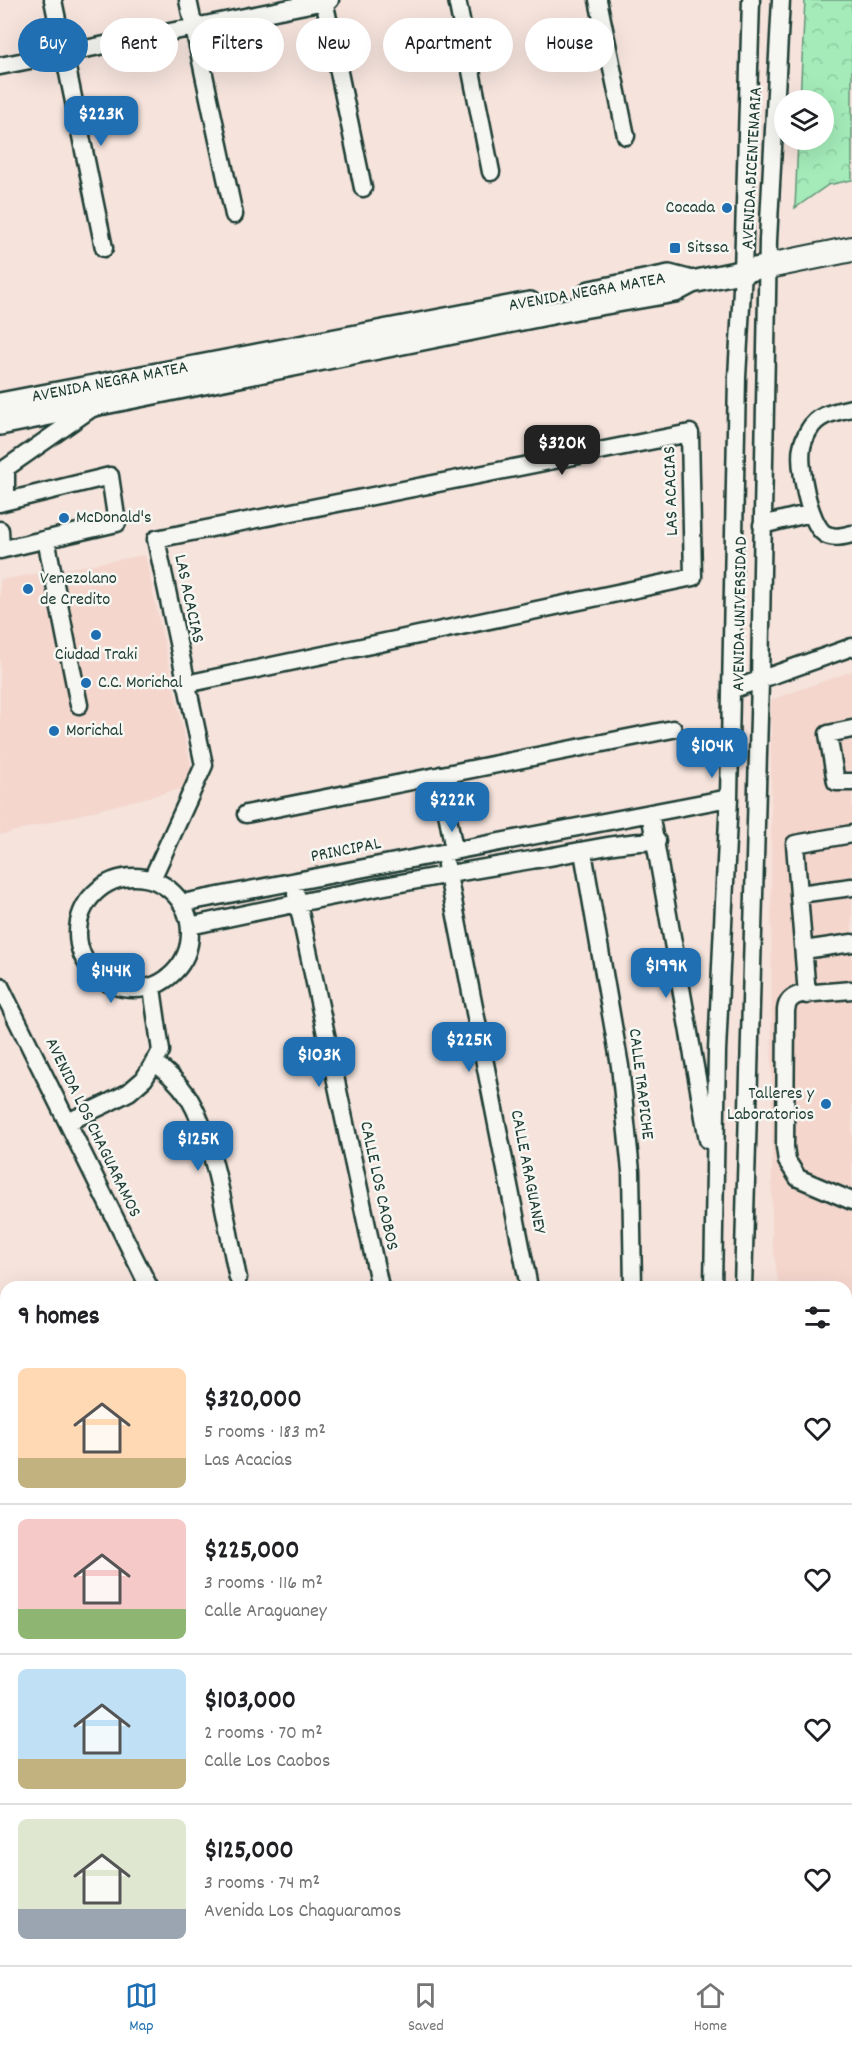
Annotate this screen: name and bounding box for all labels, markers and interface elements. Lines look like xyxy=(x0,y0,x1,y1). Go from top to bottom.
chip: Buy xyxy=(18,18,88,72)
chip: Rent xyxy=(100,18,178,72)
chip: Filters xyxy=(190,18,284,72)
chip: New xyxy=(296,18,371,72)
chip: Apartment xyxy=(383,18,513,72)
chip: House xyxy=(525,18,614,72)
street label: AVENIDA BICENTENARIA xyxy=(736,86,770,250)
map controls xyxy=(774,90,834,150)
button: layers xyxy=(774,90,834,150)
pin: $223K xyxy=(59,96,143,147)
text: $223K xyxy=(78,101,124,129)
place label: Cocada xyxy=(666,196,716,221)
marker: Cocada xyxy=(720,201,734,215)
place label: Sitssa xyxy=(687,236,729,261)
marker: Sitssa xyxy=(668,241,682,255)
street label: AVENIDA NEGRA MATEA xyxy=(507,267,668,319)
street label: AVENIDA NEGRA MATEA xyxy=(30,356,190,410)
pin: $320K xyxy=(520,425,604,476)
text: $320K xyxy=(538,430,586,458)
street label: LAS ACACIAS xyxy=(658,446,686,536)
place label: McDonald's xyxy=(76,506,152,531)
marker: McDonald's xyxy=(57,511,71,525)
street label: AVENIDA UNIVERSIDAD xyxy=(727,536,755,692)
street label: LAS ACACIAS xyxy=(166,552,210,646)
place label: Venezolano de Credito xyxy=(40,567,117,613)
marker: Venezolano de Credito xyxy=(21,582,35,596)
marker: Ciudad Traki xyxy=(89,628,103,642)
place label: Ciudad Traki xyxy=(55,643,137,668)
place label: C.C. Morichal xyxy=(98,671,183,696)
marker: C.C. Morichal xyxy=(79,676,93,690)
place label: Morichal xyxy=(66,719,123,744)
marker: Morichal xyxy=(47,724,61,738)
pin: $104K xyxy=(670,728,754,779)
text: $104K xyxy=(691,733,733,761)
pin: $222K xyxy=(410,782,494,833)
text: $222K xyxy=(429,787,475,815)
street label: PRINCIPAL xyxy=(309,832,384,870)
pin: $199K xyxy=(624,948,708,999)
pin: $144K xyxy=(69,953,153,1004)
text: $199K xyxy=(645,953,687,981)
text: $144K xyxy=(91,958,131,986)
pin: $225K xyxy=(427,1022,511,1073)
text: $225K xyxy=(446,1027,492,1055)
street label: CALLE TRAPICHE xyxy=(621,1027,659,1141)
street label: AVENIDA LOS CHAGUARAMOS xyxy=(38,1034,146,1222)
pin: $103K xyxy=(277,1037,361,1088)
text: $103K xyxy=(297,1042,341,1070)
place label: Talleres y Laboratorios xyxy=(727,1082,815,1128)
marker: Talleres y Laboratorios xyxy=(819,1097,833,1111)
street label: CALLE ARAGUANEY xyxy=(503,1108,552,1237)
street label: CALLE LOS CAOBOS xyxy=(352,1119,404,1253)
pin: $125K xyxy=(156,1121,240,1172)
text: $125K xyxy=(177,1126,219,1154)
text: 9 homes xyxy=(18,1299,100,1336)
icon: filters xyxy=(801,1301,834,1334)
text: $320,000 xyxy=(204,1382,302,1419)
icon: home xyxy=(66,1392,138,1464)
icon: heart xyxy=(801,1412,834,1445)
text: 5 rooms · 183 m² xyxy=(204,1419,326,1447)
text: Las Acacias xyxy=(204,1447,292,1475)
text: $225,000 xyxy=(204,1533,299,1570)
icon: home xyxy=(66,1543,138,1615)
icon: heart xyxy=(801,1563,834,1596)
text: 3 rooms · 116 m² xyxy=(204,1570,323,1598)
text: Calle Araguaney xyxy=(204,1598,327,1626)
text: $103,000 xyxy=(204,1683,296,1720)
icon: home xyxy=(66,1693,138,1765)
icon: heart xyxy=(801,1713,834,1746)
text: 2 rooms · 70 m² xyxy=(204,1720,323,1748)
text: Calle Los Caobos xyxy=(204,1748,330,1776)
text: $125,000 xyxy=(204,1833,294,1870)
icon: home xyxy=(66,1843,138,1915)
icon: heart xyxy=(801,1863,834,1896)
text: 3 rooms · 74 m² xyxy=(204,1870,320,1898)
text: Avenida Los Chaguaramos xyxy=(204,1898,401,1926)
tab: Map xyxy=(125,1979,158,2038)
tab: Saved xyxy=(408,1979,444,2038)
tab: Home xyxy=(694,1979,727,2038)

